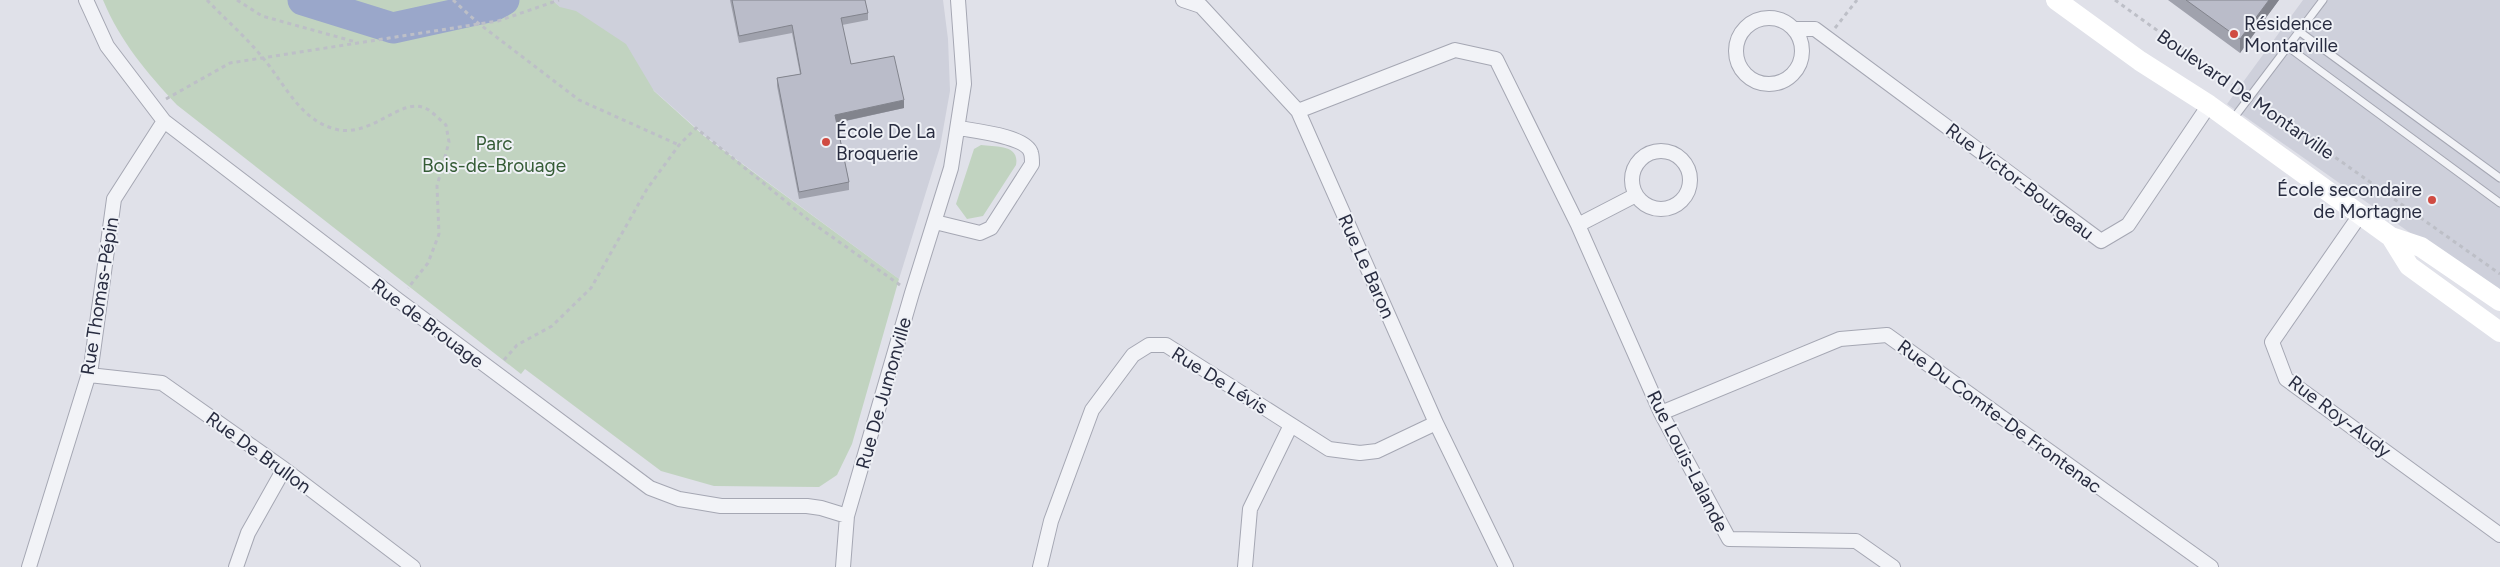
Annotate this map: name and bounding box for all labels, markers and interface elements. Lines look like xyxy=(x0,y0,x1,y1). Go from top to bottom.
place label: Résidence Montarville xyxy=(2244,12,2338,57)
street label: Boulevard De Montarville xyxy=(2153,24,2339,164)
marker: Résidence Montarville xyxy=(2228,28,2240,40)
street label: Rue Victor-Bourgeau xyxy=(1941,118,2098,245)
place label: École De La Broquerie xyxy=(836,120,936,165)
park label: Parc Bois-de-Brouage xyxy=(422,132,566,177)
marker: École De La Broquerie xyxy=(820,136,832,148)
place label: École secondaire de Mortagne xyxy=(2277,178,2422,223)
marker: École secondaire de Mortagne xyxy=(2426,194,2438,206)
street label: Rue Le Baron xyxy=(1333,210,1400,322)
street label: Rue Thomas-Pépin xyxy=(76,215,123,377)
street label: Rue de Brouage xyxy=(367,274,488,373)
street label: Rue De Jumonville xyxy=(851,315,916,472)
street label: Rue Du Comte-De Frontenac xyxy=(1893,335,2106,498)
street label: Rue De Lévis xyxy=(1167,342,1272,419)
street label: Rue Roy-Audy xyxy=(2284,370,2396,463)
street label: Rue Louis-Lalande xyxy=(1642,387,1733,536)
street label: Rue De Brullon xyxy=(202,407,316,498)

